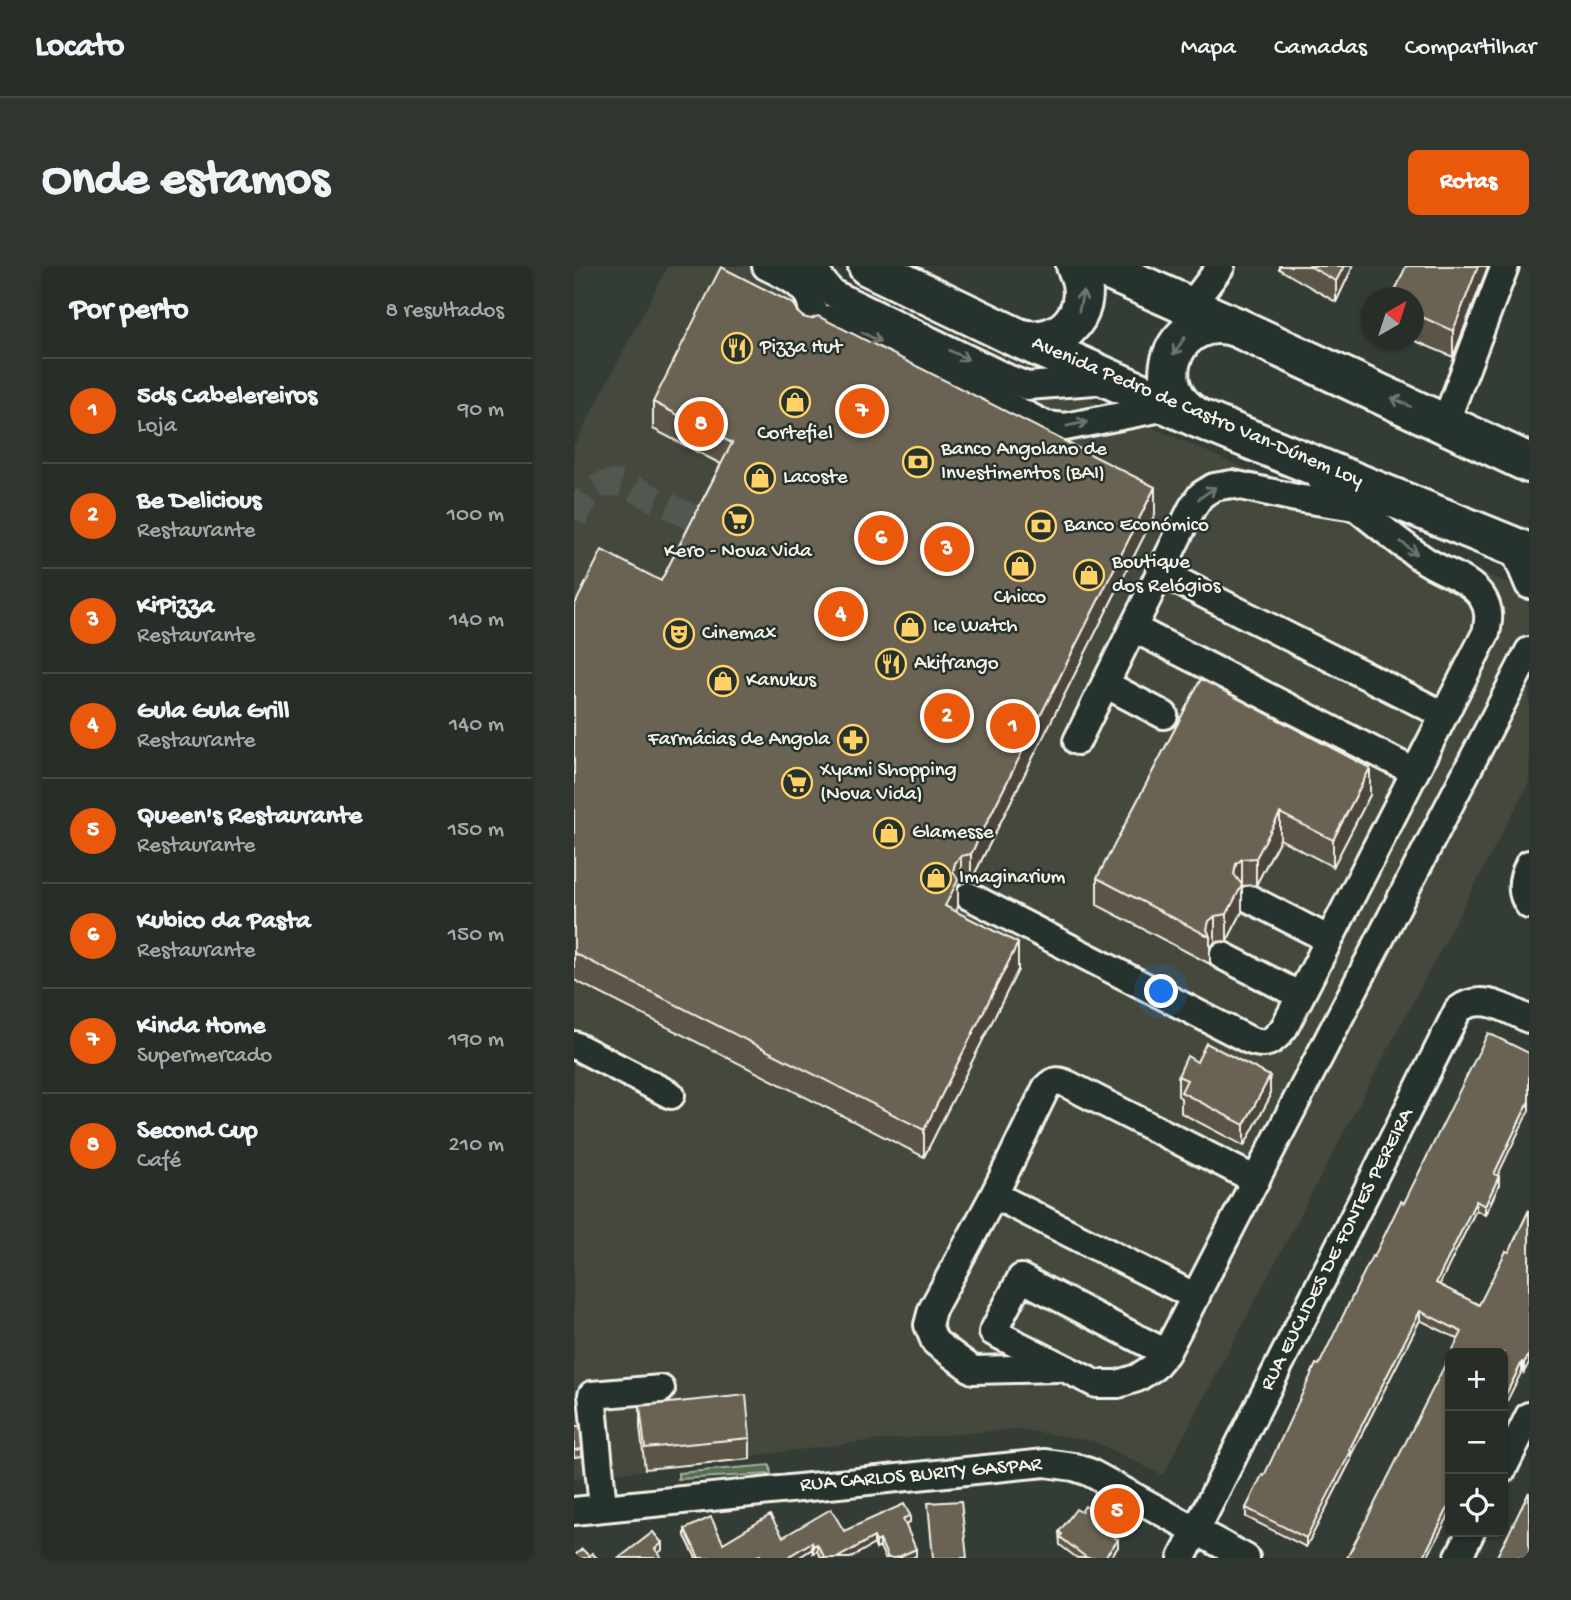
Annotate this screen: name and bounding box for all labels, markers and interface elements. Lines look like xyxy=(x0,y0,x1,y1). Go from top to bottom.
text: Locato xyxy=(35,29,124,67)
text: Mapa xyxy=(1181,34,1236,63)
text: Camadas xyxy=(1274,34,1367,63)
text: Compartilhar xyxy=(1405,34,1536,63)
button: Rotas xyxy=(1408,150,1529,215)
text: Onde estamos xyxy=(42,153,329,211)
north arrow xyxy=(1361,287,1424,350)
one-way arrow xyxy=(1075,290,1089,313)
text: Por perto xyxy=(70,294,189,329)
text: 8 resultados xyxy=(386,298,504,325)
restaurant icon: Pizza Hut xyxy=(720,331,754,365)
one-way arrow xyxy=(860,331,881,344)
street label: Avenida Pedro de Castro Van-Dúnem Loy xyxy=(1027,332,1367,494)
place label: Pizza Hut xyxy=(759,336,844,361)
one-way arrow xyxy=(1172,336,1186,355)
one-way arrow xyxy=(948,349,969,362)
text: 5ds Cabelereiros xyxy=(137,382,317,413)
shop icon: Cortefiel xyxy=(778,385,812,419)
pin: 7 xyxy=(839,385,885,437)
one-way arrow xyxy=(1391,395,1412,409)
text: 1 xyxy=(88,397,98,424)
text: 90 m xyxy=(458,397,504,424)
pin: 8 xyxy=(678,398,724,450)
text: Loja xyxy=(137,413,177,440)
one-way arrow xyxy=(1065,417,1088,430)
place label: Cortefiel xyxy=(757,422,833,447)
place label: Banco Angolano de Investimentos (BAI) xyxy=(940,438,1108,487)
bank icon: Banco Angolano de Investimentos (BAI) xyxy=(901,445,935,479)
shop icon: Lacoste xyxy=(743,461,777,495)
place label: Lacoste xyxy=(783,466,849,491)
one-way arrow xyxy=(1197,486,1216,500)
text: Be Delicious xyxy=(137,487,261,518)
text: 2 xyxy=(87,502,99,529)
text: 100 m xyxy=(447,502,504,529)
supermarket icon: Kero - Nova Vida xyxy=(721,503,755,537)
bank icon: Banco Económico xyxy=(1024,509,1058,543)
pin: 6 xyxy=(858,512,904,564)
place label: Banco Económico xyxy=(1063,514,1209,539)
text: Restaurante xyxy=(137,518,255,545)
pin: 3 xyxy=(924,523,970,575)
place label: Kero - Nova Vida xyxy=(664,540,813,565)
one-way arrow xyxy=(1399,541,1418,556)
shop icon: Chicco xyxy=(1003,549,1037,583)
place label: Boutique dos Relógios xyxy=(1111,551,1222,600)
shop icon: Boutique dos Relógios xyxy=(1072,558,1106,592)
place label: Chicco xyxy=(994,586,1046,611)
pin: 4 xyxy=(818,588,864,640)
text: KiPizza xyxy=(137,592,214,623)
text: 3 xyxy=(87,607,99,634)
text: 140 m xyxy=(449,607,504,634)
shop icon: Ice Watch xyxy=(893,610,927,644)
place label: Ice Watch xyxy=(933,615,1018,640)
theatre icon: Cinemax xyxy=(662,617,696,651)
place label: Cinemax xyxy=(702,622,776,647)
text: Restaurante xyxy=(137,623,255,650)
restaurant icon: Akifrango xyxy=(874,647,908,681)
place label: Akifrango xyxy=(914,652,999,677)
shop icon: Kanukus xyxy=(706,664,740,698)
place label: Kanukus xyxy=(746,669,817,694)
pin: 2 xyxy=(924,690,970,742)
text: Gula Gula Grill xyxy=(137,697,290,728)
pin: 1 xyxy=(990,700,1036,752)
text: 4 xyxy=(88,712,98,739)
text: 140 m xyxy=(449,712,504,739)
pharmacy icon: Farmácias de Angola xyxy=(836,723,870,757)
text: Restaurante xyxy=(137,728,255,755)
place label: Farmácias de Angola xyxy=(647,728,831,753)
place label: Xyami Shopping (Nova Vida) xyxy=(819,759,957,808)
supermarket icon: Xyami Shopping (Nova Vida) xyxy=(780,766,814,800)
text: Queen's Restaurante xyxy=(137,802,362,833)
shop icon: Glamesse xyxy=(872,816,906,850)
text: 5 xyxy=(87,817,99,844)
text: 150 m xyxy=(448,817,504,844)
place label: Glamesse xyxy=(912,821,995,846)
text: Restaurante xyxy=(137,833,255,860)
shop icon: Imaginarium xyxy=(919,861,953,895)
place label: Imaginarium xyxy=(959,866,1066,891)
text: Kubico da Pasta xyxy=(137,907,311,938)
text: 6 xyxy=(87,922,99,949)
text: 150 m xyxy=(448,922,504,949)
text: Restaurante xyxy=(137,938,255,965)
your location xyxy=(1144,974,1178,1008)
text: Kinda Home xyxy=(137,1012,265,1043)
text: 7 xyxy=(87,1027,99,1054)
text: 190 m xyxy=(448,1027,504,1054)
text: Supermercado xyxy=(137,1043,272,1070)
street label: RUA EUCLIDES DE FONTES PEREIRA xyxy=(1256,1103,1421,1395)
text: Second Cup xyxy=(137,1117,258,1148)
text: 8 xyxy=(87,1132,99,1159)
text: 210 m xyxy=(449,1132,504,1159)
text: Café xyxy=(137,1148,181,1175)
map controls xyxy=(1445,1348,1508,1537)
button: + xyxy=(1445,1348,1508,1411)
button: − xyxy=(1445,1411,1508,1474)
street label: RUA CARLOS BURITY GASPAR xyxy=(799,1453,1044,1499)
button: locate xyxy=(1445,1474,1508,1537)
pin: 5 xyxy=(1094,1485,1140,1537)

